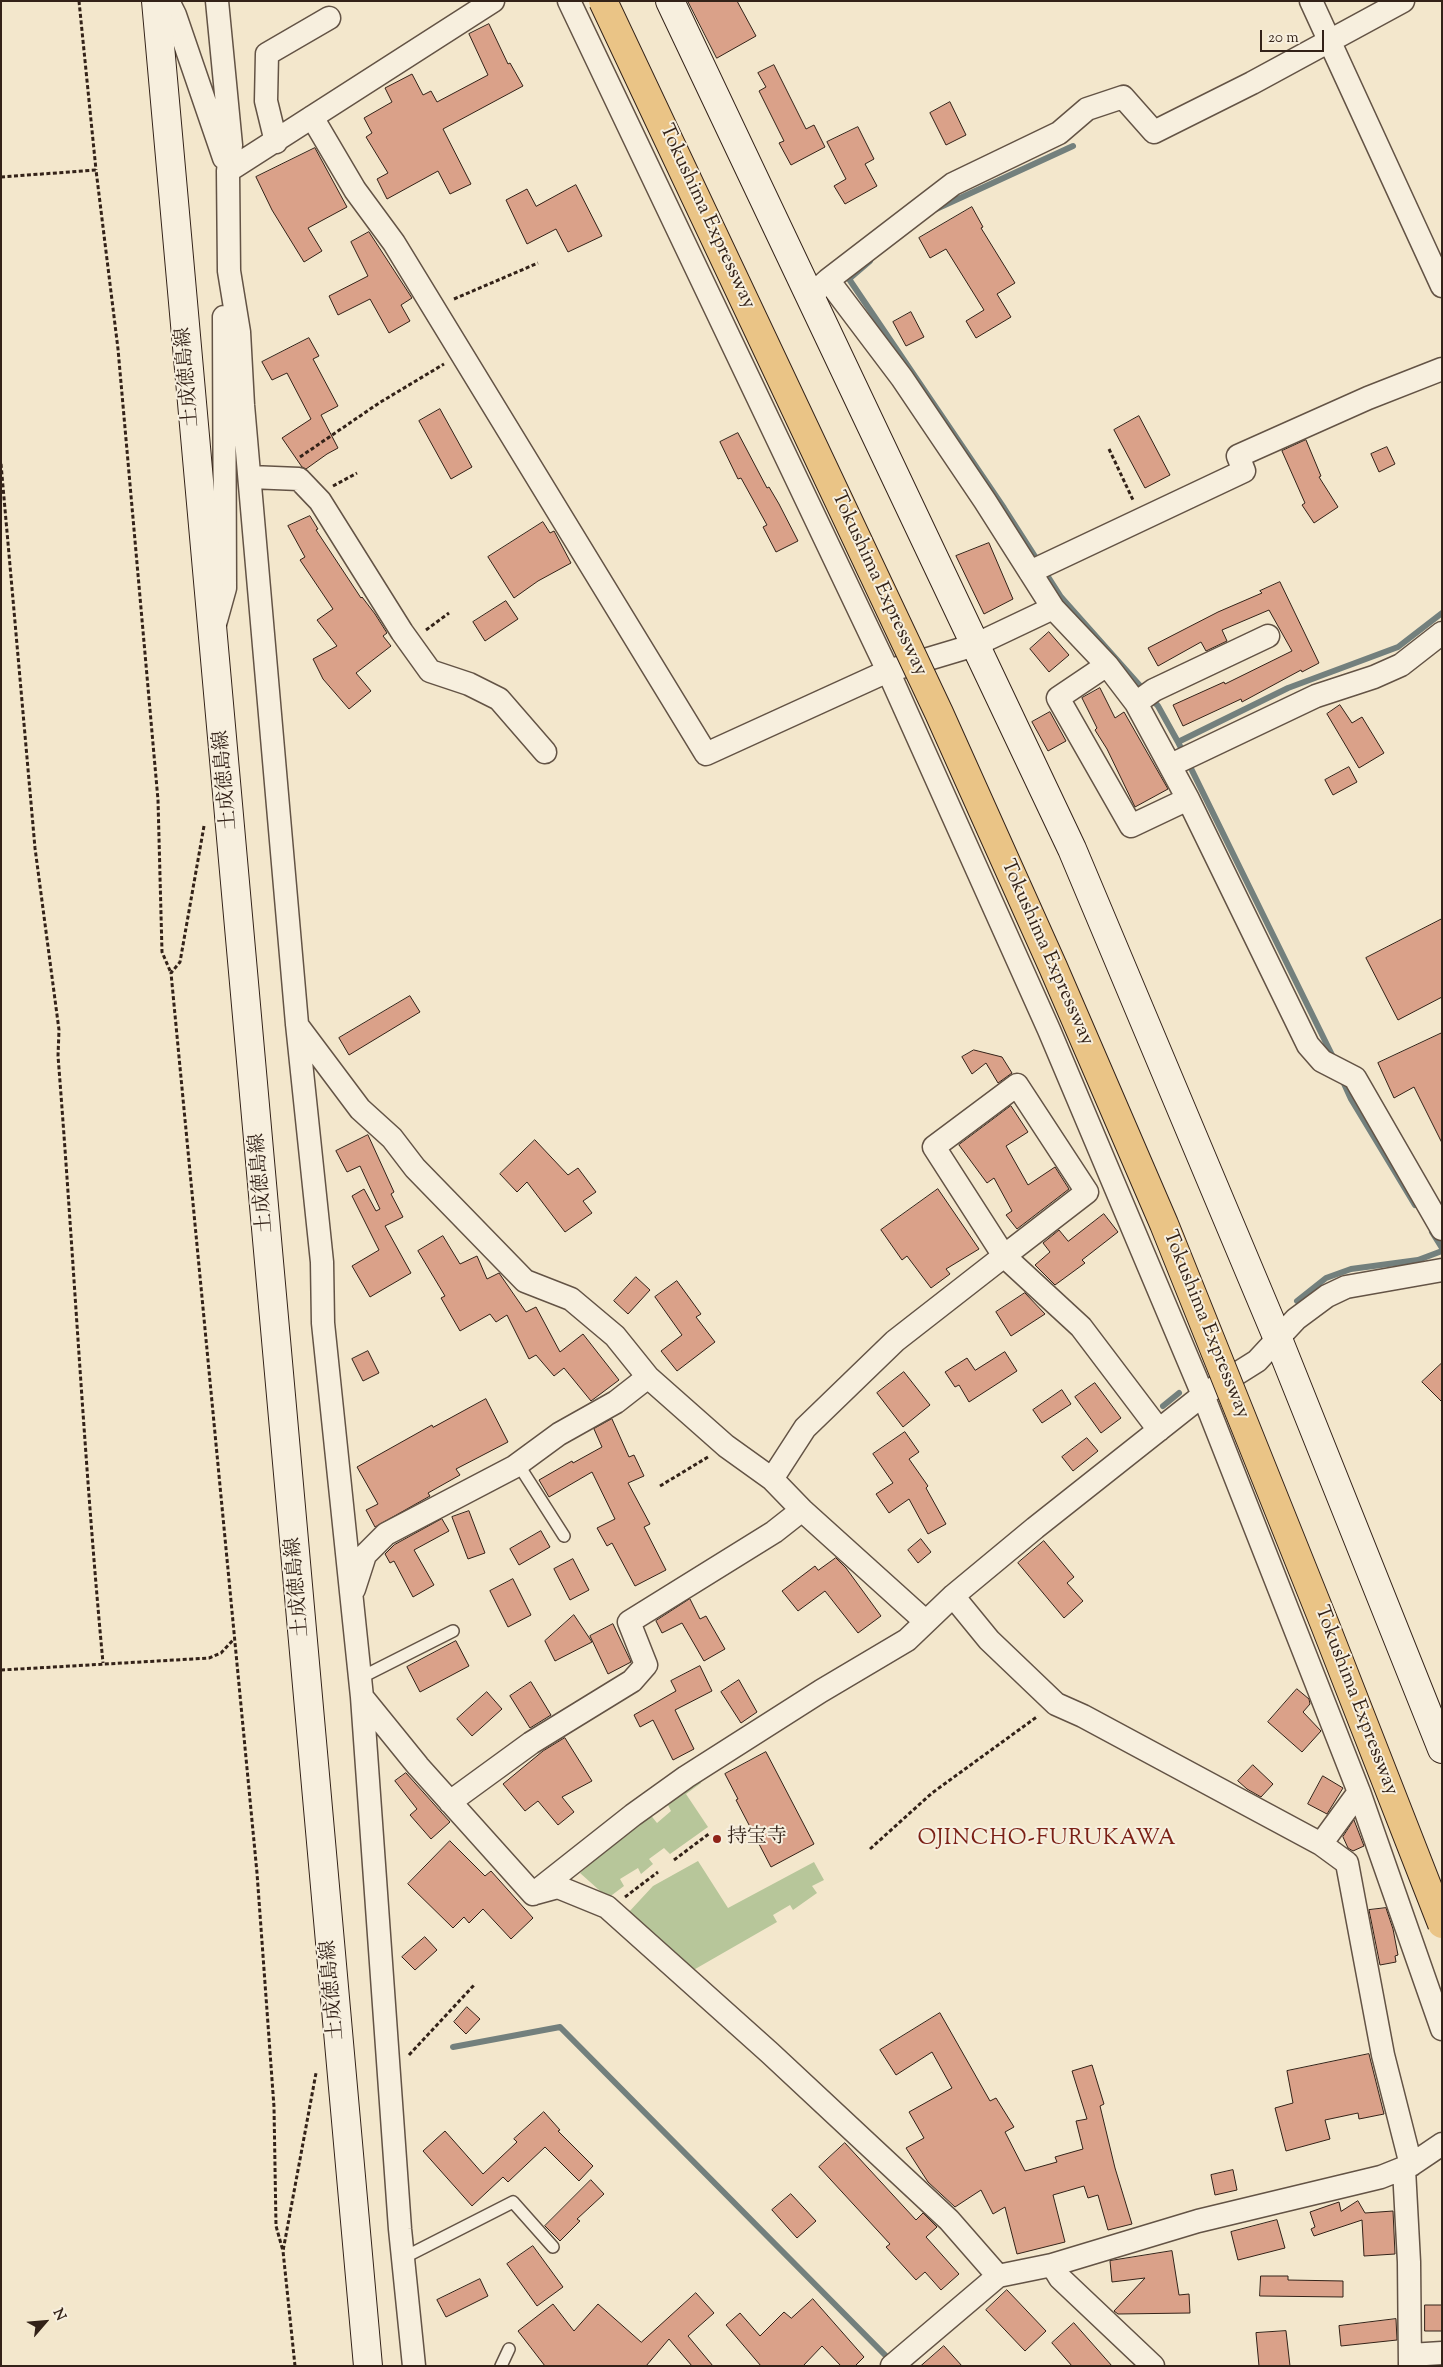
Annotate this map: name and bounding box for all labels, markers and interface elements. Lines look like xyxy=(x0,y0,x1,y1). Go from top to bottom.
scale bar xyxy=(1263,20,1327,52)
text: 20 m xyxy=(1268,28,1299,49)
street label: Tokushima Expressway xyxy=(653,121,759,313)
street label: 土成徳島線 xyxy=(173,326,205,428)
street label: Tokushima Expressway xyxy=(825,488,931,680)
street label: 土成徳島線 xyxy=(211,729,243,831)
street label: Tokushima Expressway xyxy=(994,856,1098,1050)
street label: 土成徳島線 xyxy=(247,1132,279,1234)
street label: Tokushima Expressway xyxy=(1156,1227,1254,1423)
street label: 土成徳島線 xyxy=(283,1536,315,1638)
street label: Tokushima Expressway xyxy=(1308,1603,1402,1799)
place label: 持宝寺 xyxy=(727,1827,787,1851)
district label: OJINCHO-FURUKAWA xyxy=(915,1827,1179,1853)
marker: 持宝寺 xyxy=(711,1833,723,1845)
street label: 土成徳島線 xyxy=(318,1939,350,2041)
north arrow xyxy=(20,2297,70,2347)
text: N xyxy=(47,2306,70,2325)

